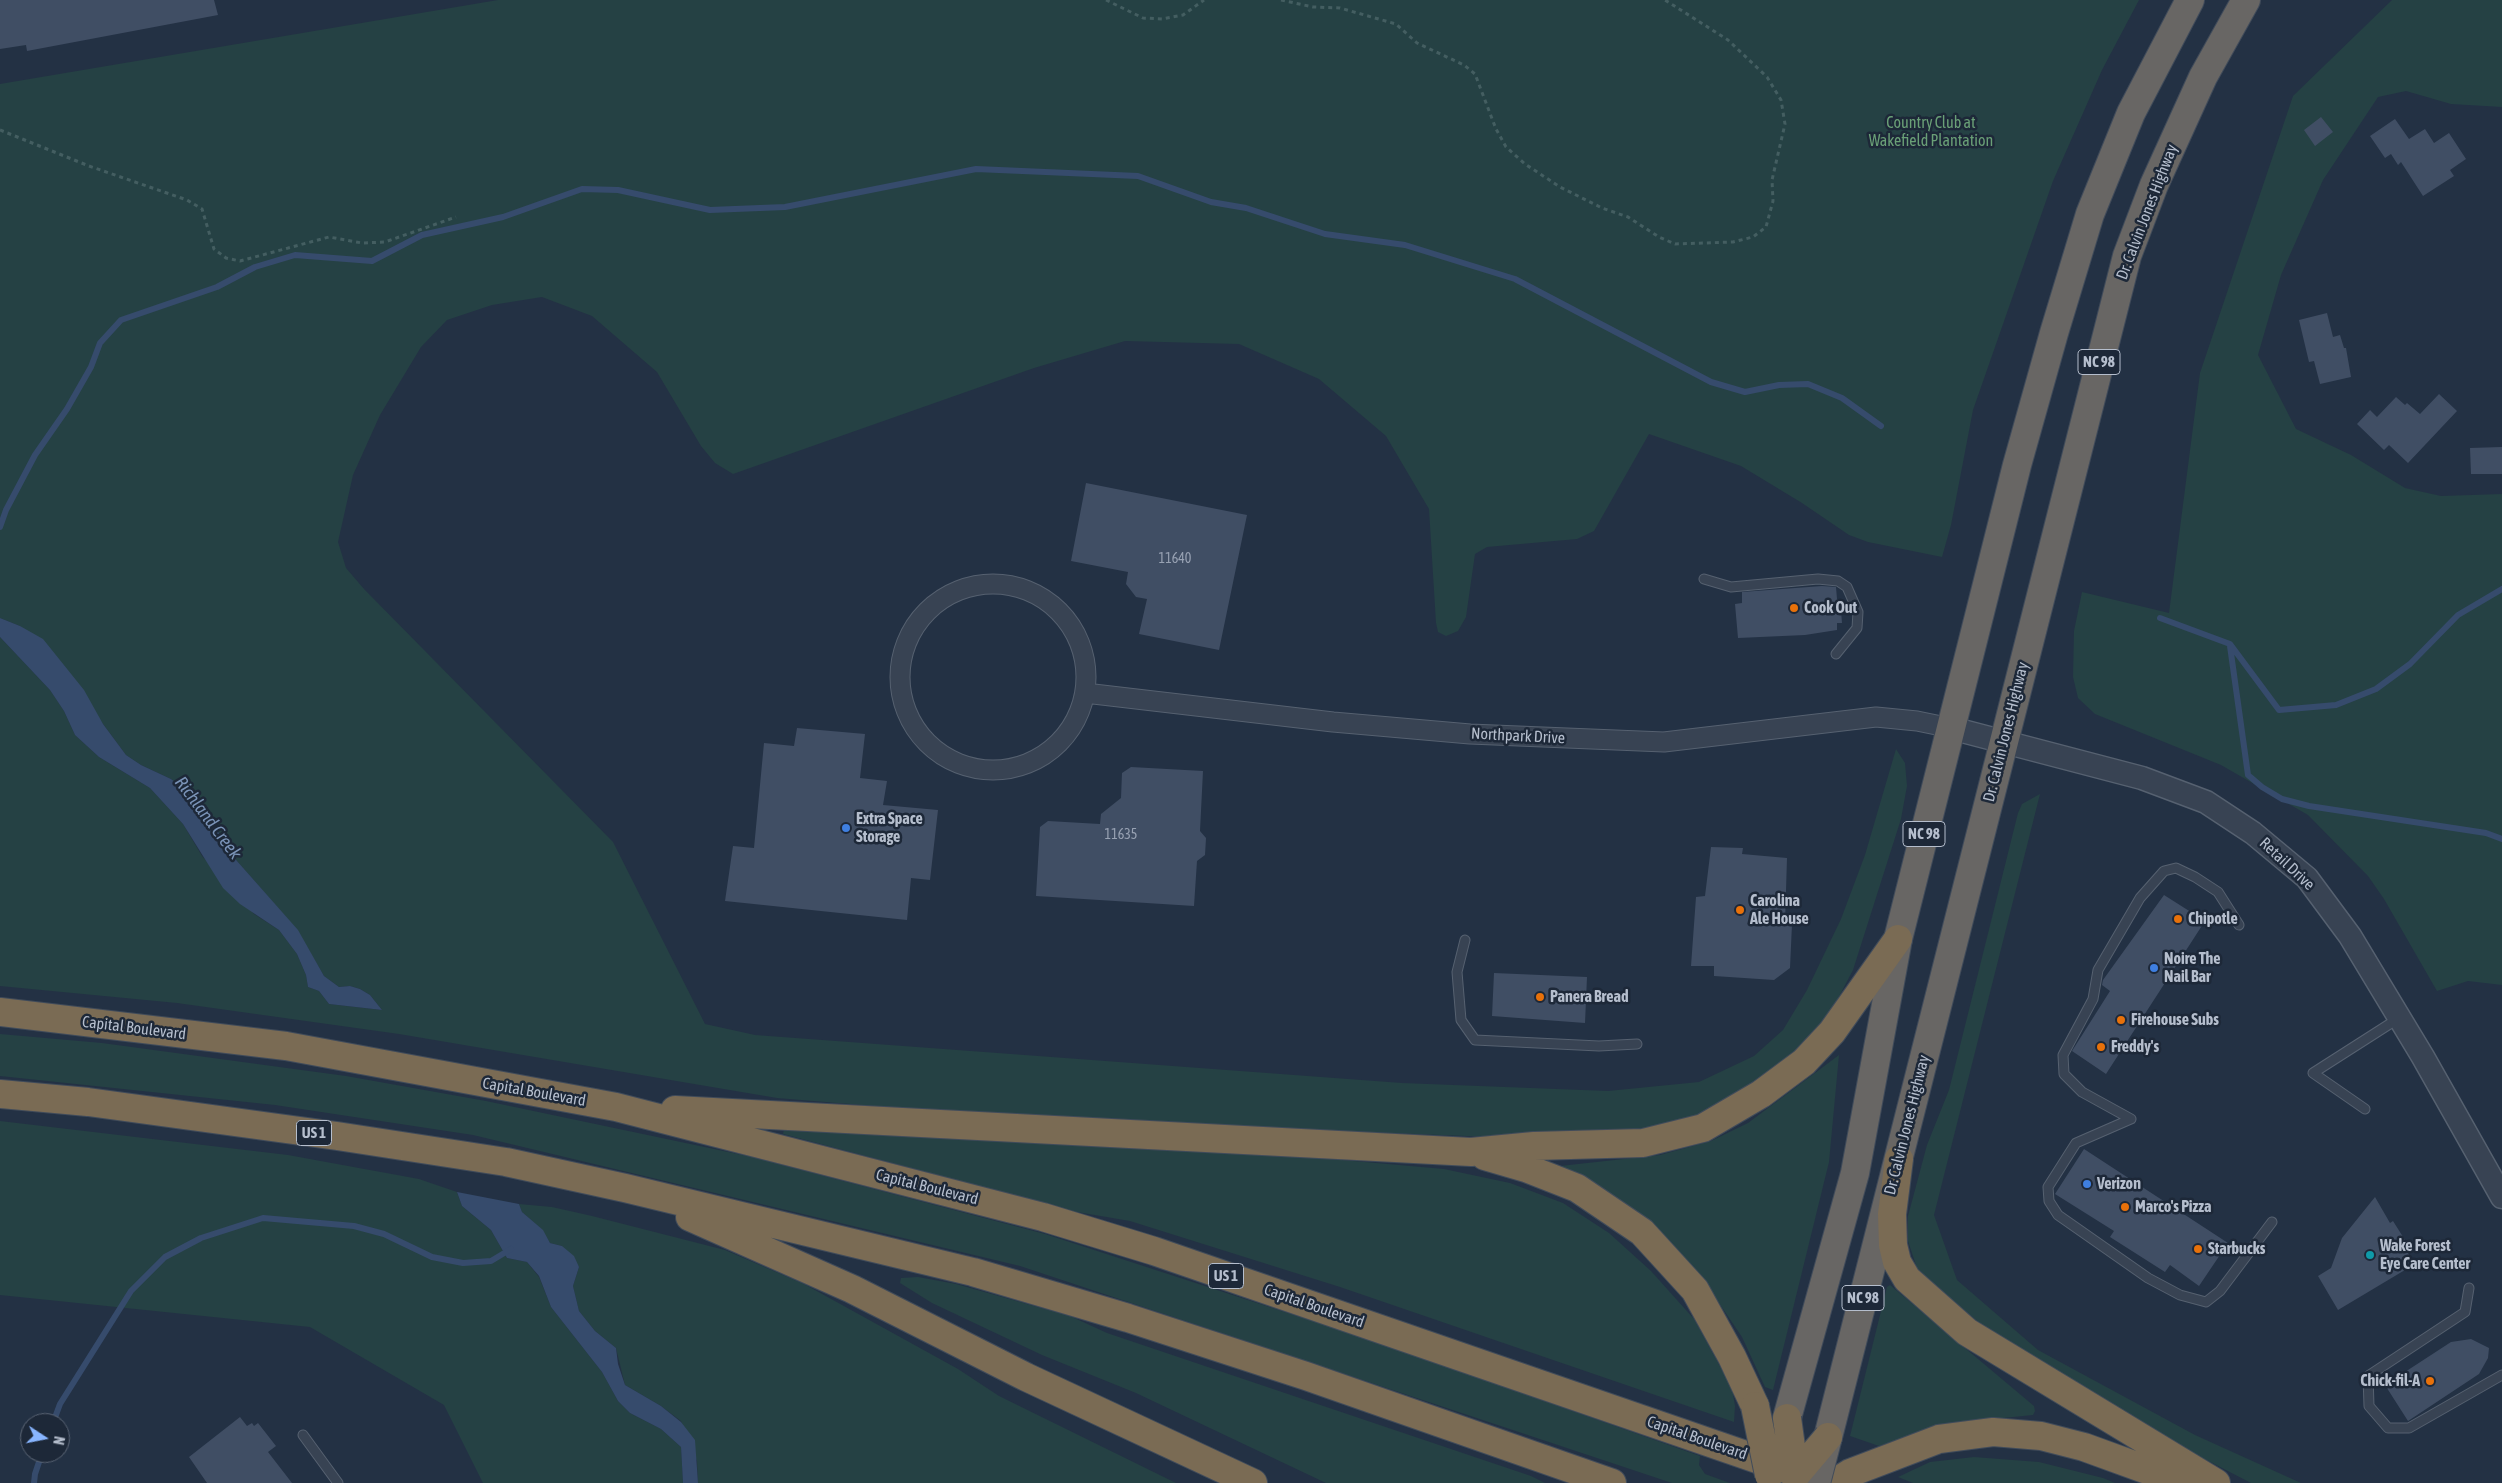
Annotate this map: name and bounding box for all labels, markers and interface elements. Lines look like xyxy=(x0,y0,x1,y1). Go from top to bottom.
park label: Country Club at Wakefield Plantation xyxy=(1869,113,1993,151)
street label: Dr. Calvin Jones Highway xyxy=(2112,142,2182,282)
road number: NC 98 xyxy=(2078,350,2120,374)
house number: 11640 xyxy=(1159,551,1191,567)
place label: Cook Out xyxy=(1804,598,1857,618)
marker: Cook Out xyxy=(1788,602,1800,614)
street label: Dr. Calvin Jones Highway xyxy=(1979,660,2033,804)
street label: Northpark Drive xyxy=(1471,724,1565,748)
water label: Richland Creek xyxy=(170,772,246,864)
place label: Extra Space Storage xyxy=(856,809,923,847)
marker: Extra Space Storage xyxy=(840,822,852,834)
road number: NC 98 xyxy=(1903,822,1945,846)
house number: 11635 xyxy=(1105,827,1137,843)
street label: Retail Drive xyxy=(2255,834,2319,894)
place label: Carolina Ale House xyxy=(1750,891,1809,929)
marker: Carolina Ale House xyxy=(1734,904,1746,916)
place label: Chipotle xyxy=(2188,909,2238,929)
marker: Chipotle xyxy=(2172,913,2184,925)
place label: Noire The Nail Bar xyxy=(2164,949,2221,987)
marker: Noire The Nail Bar xyxy=(2148,962,2160,974)
place label: Panera Bread xyxy=(1550,987,1629,1007)
marker: Panera Bread xyxy=(1534,991,1546,1003)
place label: Firehouse Subs xyxy=(2131,1010,2219,1030)
street label: Capital Boulevard xyxy=(81,1012,187,1044)
marker: Firehouse Subs xyxy=(2115,1014,2127,1026)
place label: Freddy's xyxy=(2111,1037,2159,1057)
marker: Freddy's xyxy=(2095,1041,2107,1053)
street label: Dr. Calvin Jones Highway xyxy=(1880,1053,1934,1197)
street label: Capital Boulevard xyxy=(481,1073,587,1111)
road number: US 1 xyxy=(296,1120,332,1146)
street label: Capital Boulevard xyxy=(874,1165,980,1209)
place label: Verizon xyxy=(2097,1174,2141,1194)
marker: Verizon xyxy=(2081,1178,2093,1190)
place label: Marco's Pizza xyxy=(2135,1197,2211,1217)
marker: Marco's Pizza xyxy=(2119,1201,2131,1213)
place label: Wake Forest Eye Care Center xyxy=(2380,1236,2470,1274)
place label: Starbucks xyxy=(2208,1239,2265,1259)
marker: Starbucks xyxy=(2192,1243,2204,1255)
marker: Wake Forest Eye Care Center xyxy=(2364,1249,2376,1261)
road number: US 1 xyxy=(1208,1264,1244,1288)
street label: Capital Boulevard xyxy=(1261,1280,1367,1332)
road number: NC 98 xyxy=(1842,1286,1884,1310)
place label: Chick-fil-A xyxy=(2360,1371,2420,1391)
marker: Chick-fil-A xyxy=(2424,1375,2436,1387)
street label: Capital Boulevard xyxy=(1644,1412,1750,1464)
north arrow xyxy=(20,1413,70,1463)
text: N xyxy=(50,1435,67,1446)

